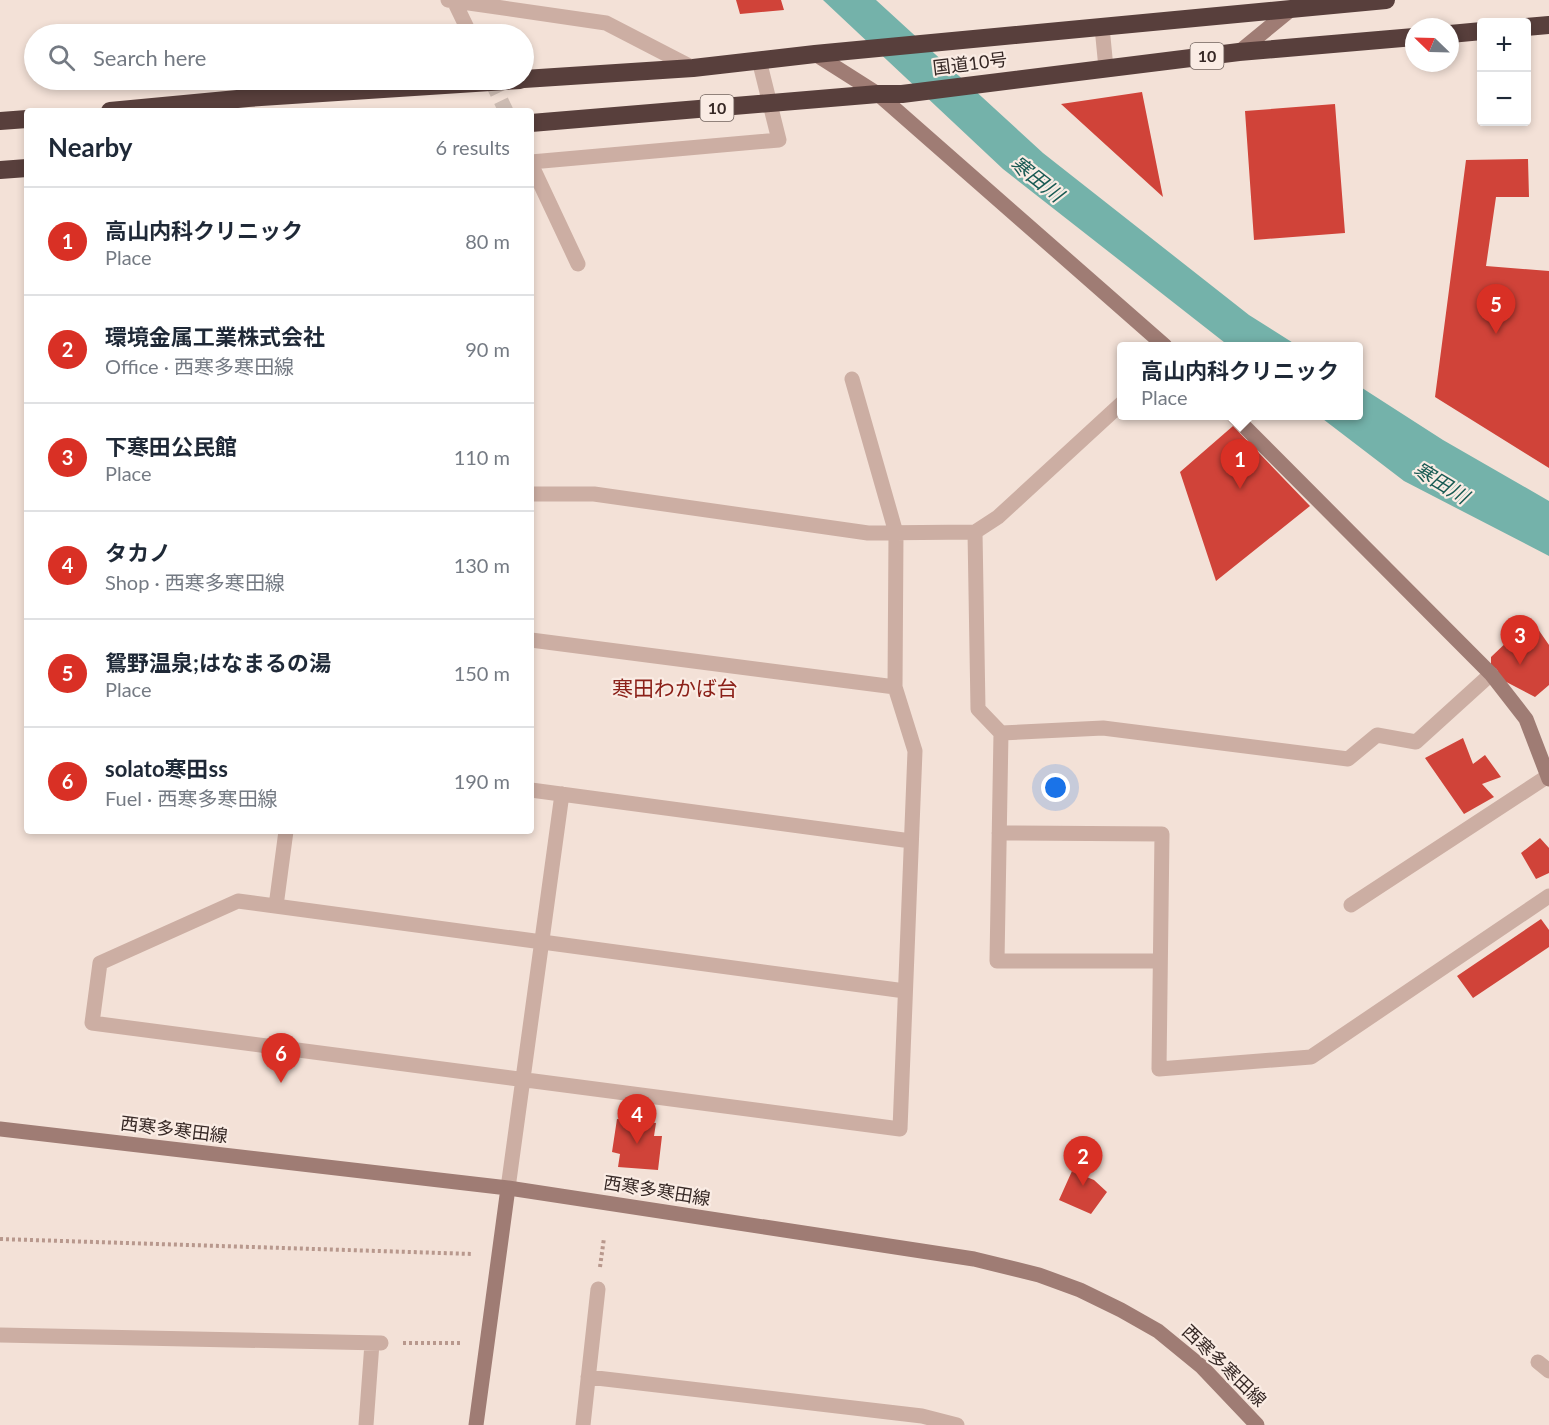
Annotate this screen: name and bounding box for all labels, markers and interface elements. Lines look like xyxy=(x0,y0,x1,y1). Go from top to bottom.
north arrow xyxy=(1405,18,1459,72)
map controls xyxy=(1477,18,1531,126)
button: + xyxy=(1477,18,1531,72)
search box xyxy=(24,24,534,90)
icon: search xyxy=(45,41,78,74)
road number: 10 xyxy=(1190,43,1224,69)
text: Search here xyxy=(93,44,206,71)
street label: 国道10号 xyxy=(931,48,1008,78)
button: − xyxy=(1477,72,1531,126)
road number: 10 xyxy=(700,95,734,121)
text: Nearby xyxy=(48,131,133,163)
text: 6 results xyxy=(435,135,510,159)
water label: 寒田川 xyxy=(1007,150,1070,207)
text: 高山内科クリニック xyxy=(105,217,303,244)
text: 1 xyxy=(62,229,73,253)
text: 80 m xyxy=(465,229,510,253)
text: Place xyxy=(105,245,152,269)
pin: 5 xyxy=(1476,284,1516,334)
text: 環境金属工業株式会社 xyxy=(105,323,325,350)
text: 2 xyxy=(62,337,73,361)
text: 90 m xyxy=(465,337,510,361)
popup xyxy=(1117,342,1363,420)
text: Office · 西寒多寒田線 xyxy=(105,354,294,378)
text: 高山内科クリニック xyxy=(1141,357,1339,384)
text: Place xyxy=(1141,385,1188,409)
text: 下寒田公民館 xyxy=(105,433,237,460)
pin: 1 xyxy=(1220,440,1260,489)
text: 3 xyxy=(62,445,73,469)
text: 110 m xyxy=(454,445,510,469)
water label: 寒田川 xyxy=(1410,456,1475,509)
text: Place xyxy=(105,461,152,485)
text: タカノ xyxy=(105,539,171,566)
text: 4 xyxy=(62,553,73,577)
text: 130 m xyxy=(454,553,510,577)
text: Shop · 西寒多寒田線 xyxy=(105,570,285,594)
pin: 3 xyxy=(1500,616,1540,665)
text: 鴛野温泉;はなまるの湯 xyxy=(105,649,331,676)
text: 5 xyxy=(62,661,73,685)
text: 150 m xyxy=(454,661,510,685)
district label: 寒田わかば台 xyxy=(612,675,738,700)
text: Place xyxy=(105,677,152,701)
text: solato寒田ss xyxy=(105,755,228,782)
text: 6 xyxy=(62,769,73,793)
text: 190 m xyxy=(454,769,510,793)
your location xyxy=(1041,773,1070,802)
text: Fuel · 西寒多寒田線 xyxy=(105,786,277,810)
pin: 6 xyxy=(262,1034,300,1083)
pin: 4 xyxy=(618,1094,656,1144)
street label: 西寒多寒田線 xyxy=(119,1112,229,1147)
pin: 2 xyxy=(1064,1136,1102,1186)
street label: 西寒多寒田線 xyxy=(602,1171,712,1209)
street label: 西寒多寒田線 xyxy=(1178,1320,1271,1411)

